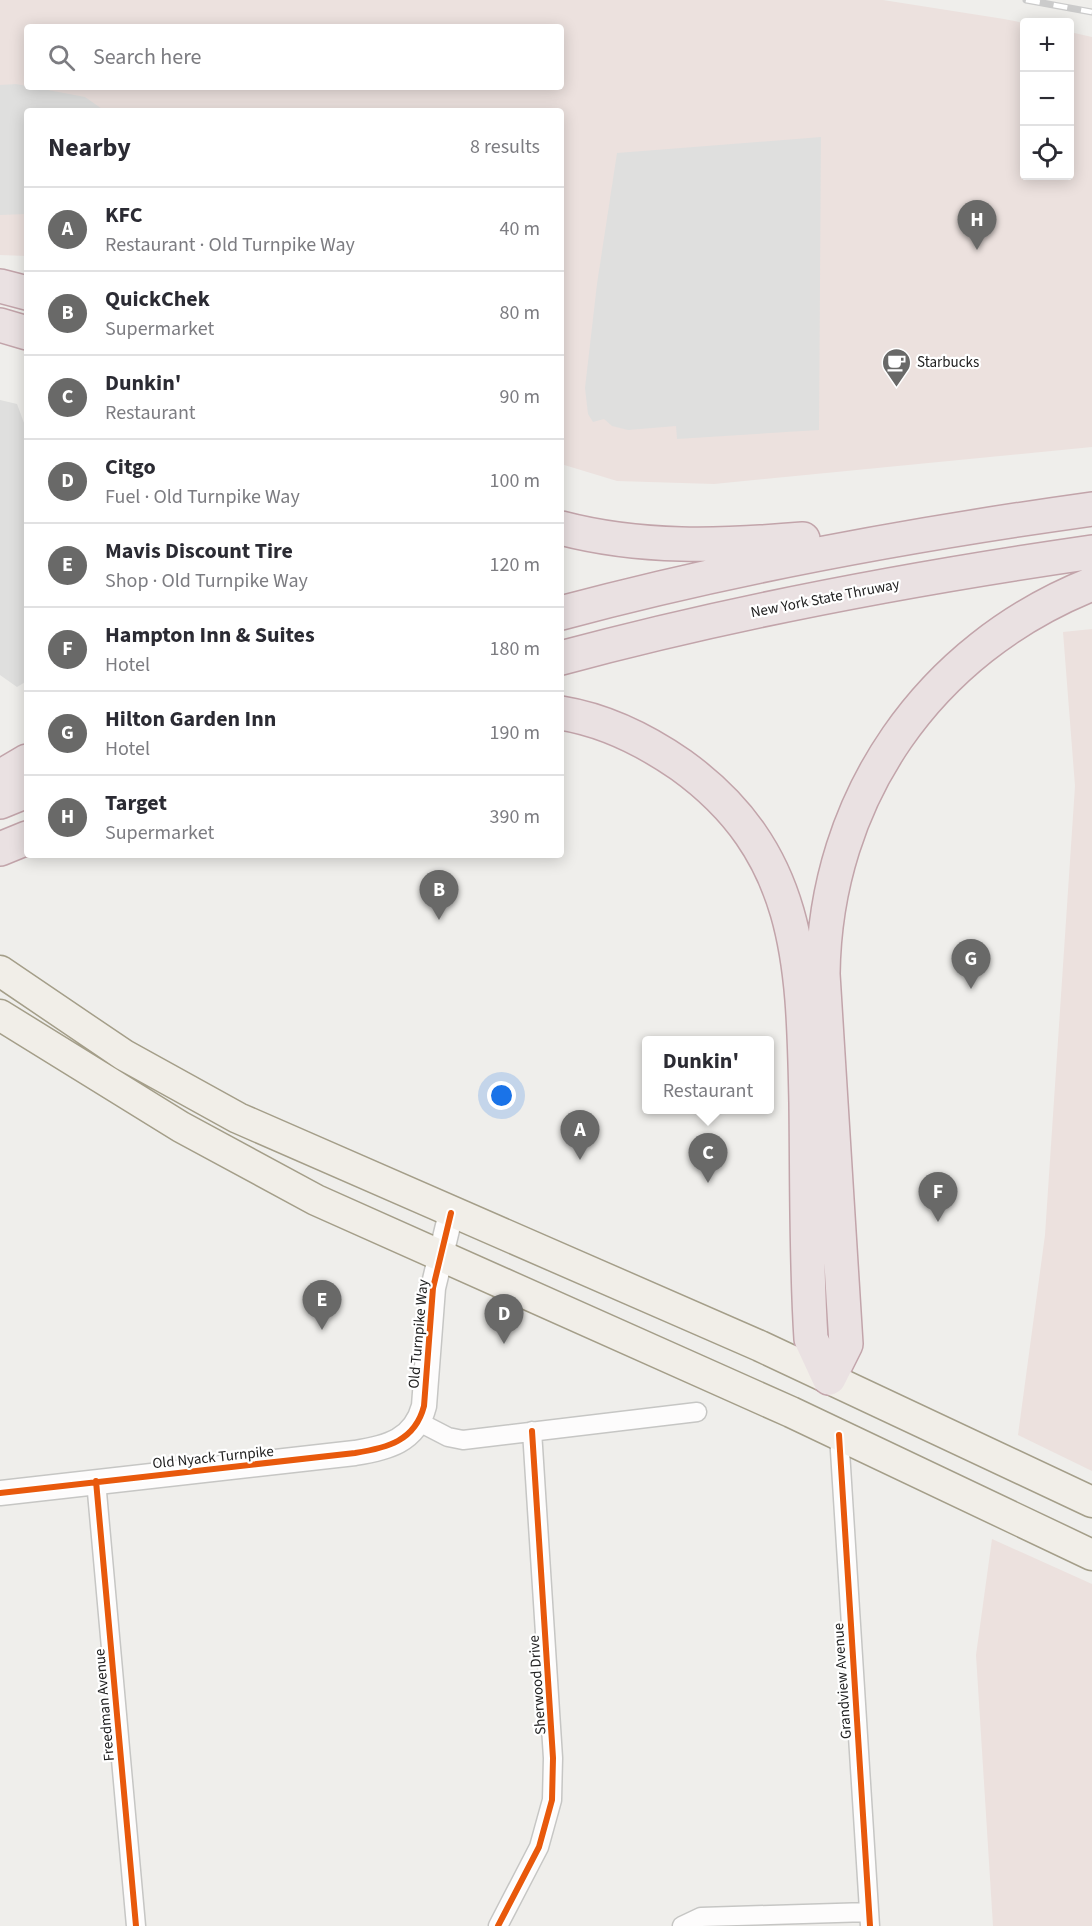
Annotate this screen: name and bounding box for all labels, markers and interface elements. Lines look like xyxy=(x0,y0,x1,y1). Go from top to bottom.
map controls xyxy=(1020,18,1074,180)
button: + xyxy=(1020,18,1074,72)
search box xyxy=(24,24,564,90)
icon: search xyxy=(45,41,78,74)
text: Search here xyxy=(93,41,201,73)
button: − xyxy=(1020,72,1074,126)
button: locate xyxy=(1020,126,1074,180)
text: Nearby xyxy=(48,129,131,166)
text: 8 results xyxy=(470,133,540,161)
text: KFC xyxy=(105,199,143,231)
pin: H xyxy=(958,200,996,250)
text: A xyxy=(62,215,73,243)
text: 40 m xyxy=(500,215,540,243)
text: Restaurant · Old Turnpike Way xyxy=(105,231,355,259)
text: QuickChek xyxy=(105,283,210,315)
text: B xyxy=(61,299,74,327)
text: 80 m xyxy=(500,299,540,327)
text: Supermarket xyxy=(105,315,214,343)
cafe icon: Starbucks xyxy=(880,346,912,388)
place label: Starbucks xyxy=(917,352,979,373)
text: Dunkin' xyxy=(105,367,181,399)
text: C xyxy=(62,383,73,411)
text: 90 m xyxy=(500,383,540,411)
text: Restaurant xyxy=(105,399,196,427)
text: Citgo xyxy=(105,451,156,483)
text: D xyxy=(61,467,74,495)
text: 100 m xyxy=(490,467,540,495)
text: Fuel · Old Turnpike Way xyxy=(105,483,300,511)
text: Mavis Discount Tire xyxy=(105,535,293,567)
text: E xyxy=(62,551,73,579)
text: 120 m xyxy=(490,551,540,579)
text: Shop · Old Turnpike Way xyxy=(105,567,308,595)
street label: New York State Thruway xyxy=(749,574,901,623)
text: Hampton Inn & Suites xyxy=(105,619,315,651)
text: F xyxy=(62,635,73,663)
text: 180 m xyxy=(490,635,540,663)
text: Hotel xyxy=(105,651,150,679)
text: Hilton Garden Inn xyxy=(105,703,276,735)
text: G xyxy=(61,719,74,747)
text: 190 m xyxy=(490,719,540,747)
text: Hotel xyxy=(105,735,150,763)
text: Target xyxy=(105,787,167,819)
text: H xyxy=(61,803,74,831)
text: 390 m xyxy=(490,803,540,831)
text: Supermarket xyxy=(105,819,214,847)
pin: B xyxy=(420,870,458,920)
pin: G xyxy=(952,940,990,989)
popup xyxy=(642,1036,774,1114)
text: Dunkin' xyxy=(663,1045,739,1077)
text: Restaurant xyxy=(663,1077,753,1105)
your location xyxy=(487,1081,516,1110)
pin: A xyxy=(560,1110,600,1160)
pin: C xyxy=(688,1134,728,1183)
pin: F xyxy=(918,1172,958,1222)
street label: Old Turnpike Way xyxy=(403,1278,434,1390)
pin: E xyxy=(302,1280,342,1330)
pin: D xyxy=(484,1294,524,1344)
street label: Old Nyack Turnpike xyxy=(151,1441,275,1474)
street label: Grandview Avenue xyxy=(828,1622,857,1740)
street label: Sherwood Drive xyxy=(524,1634,551,1736)
street label: Freedman Avenue xyxy=(89,1648,120,1762)

